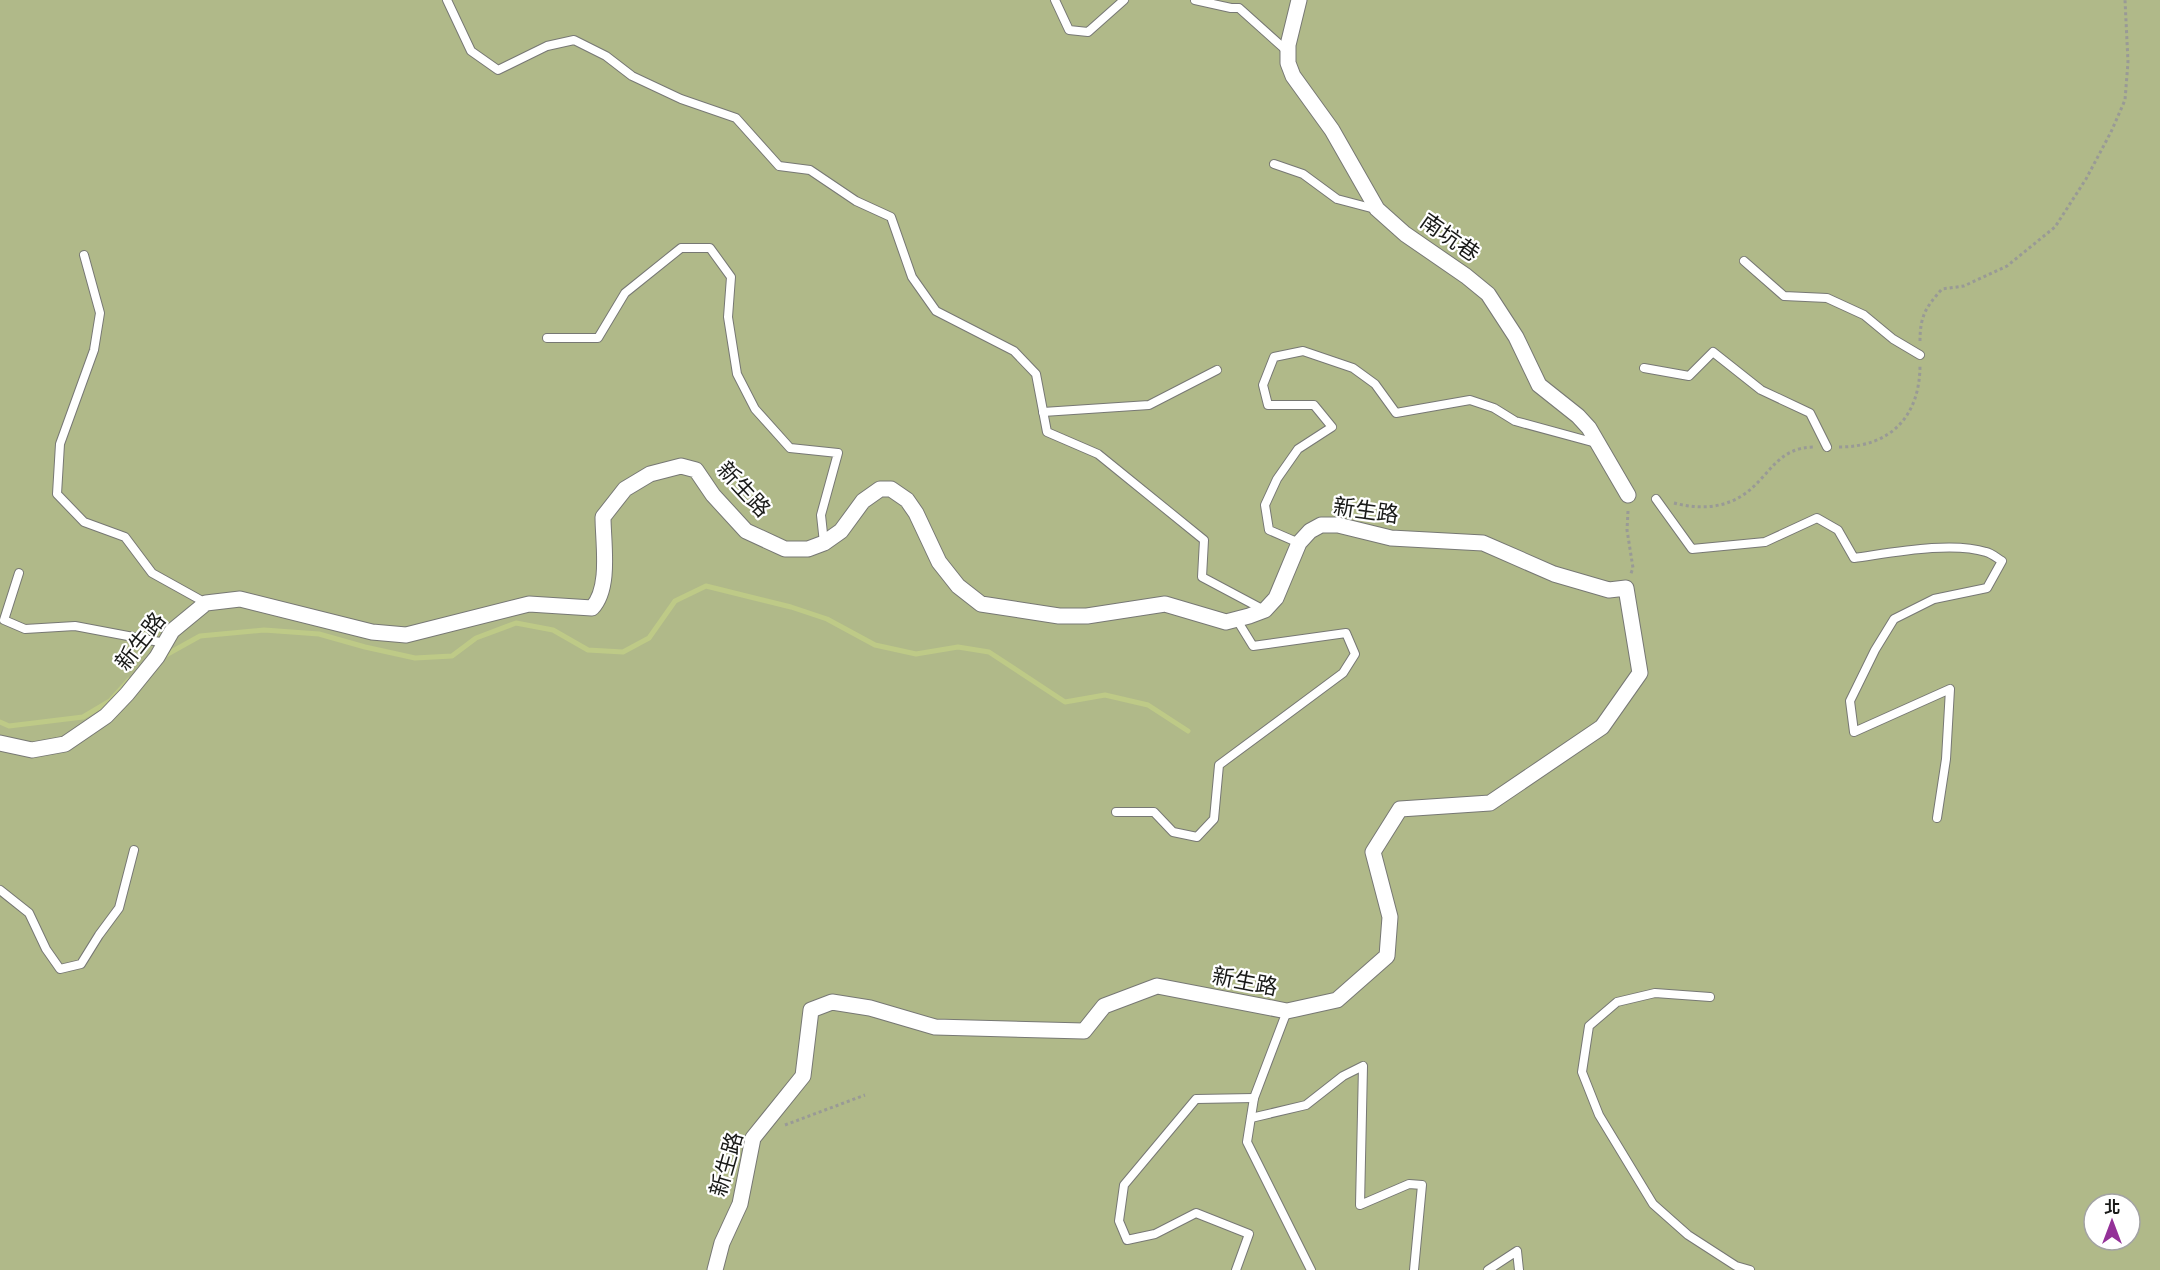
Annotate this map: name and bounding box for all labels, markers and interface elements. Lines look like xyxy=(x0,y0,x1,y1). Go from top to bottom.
street label: 南坑巷 xyxy=(1414,208,1484,268)
street label: 新生路 xyxy=(711,457,775,523)
street label: 新生路 xyxy=(1331,494,1400,529)
street label: 新生路 xyxy=(110,608,172,676)
street label: 新生路 xyxy=(1210,963,1280,1002)
street label: 新生路 xyxy=(705,1129,750,1200)
north arrow xyxy=(2082,1192,2142,1252)
text: 北 xyxy=(2104,1199,2120,1218)

